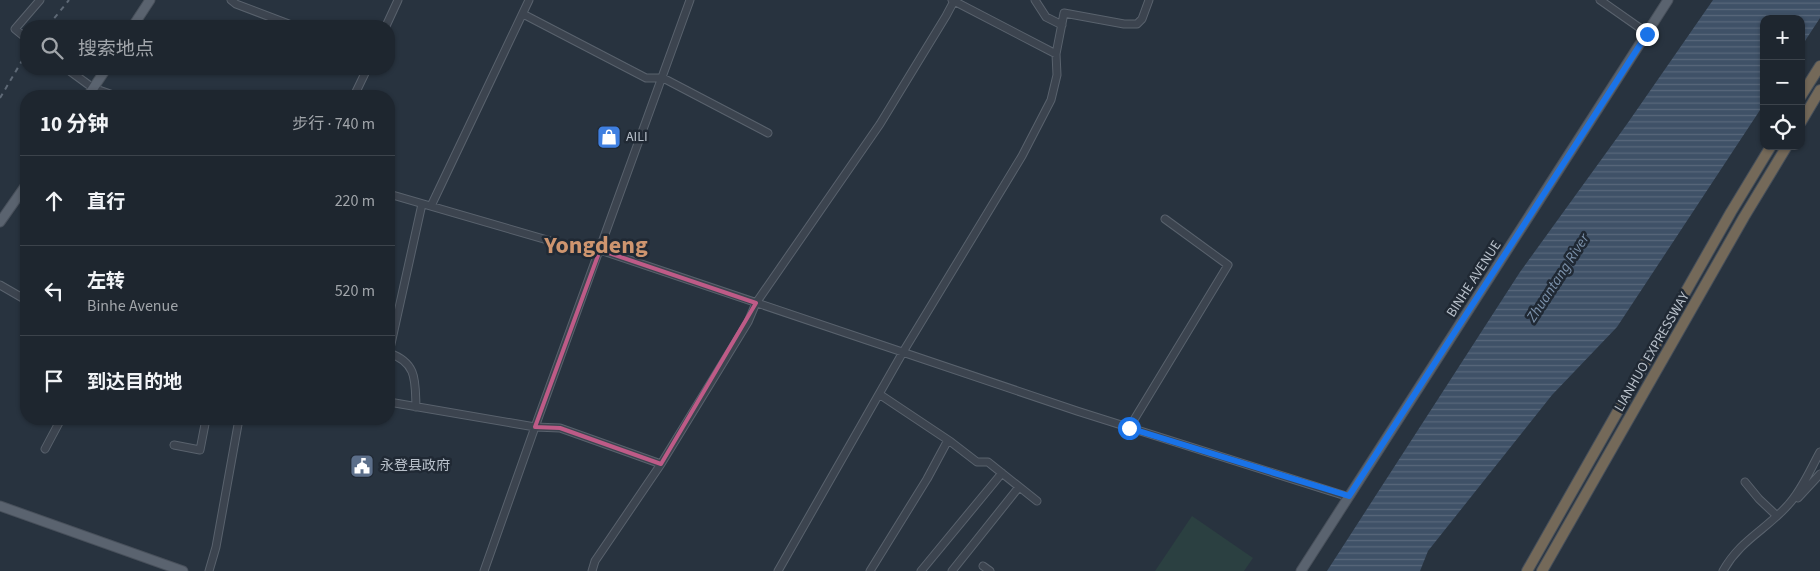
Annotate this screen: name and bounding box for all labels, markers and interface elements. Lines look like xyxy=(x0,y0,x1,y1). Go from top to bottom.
map controls xyxy=(1760,15,1805,150)
button: + xyxy=(1760,15,1805,60)
search box xyxy=(20,20,395,75)
route end xyxy=(1636,23,1659,46)
icon: search xyxy=(38,34,66,62)
text: 搜索地点 xyxy=(78,36,154,63)
button: − xyxy=(1760,60,1805,105)
button: locate xyxy=(1760,105,1805,150)
text: 10 分钟 xyxy=(40,109,108,139)
text: 步行 · 740 m xyxy=(292,113,375,135)
shop icon: AILI xyxy=(596,124,622,150)
place label: AILI xyxy=(626,127,648,147)
icon: ahead xyxy=(40,187,68,215)
text: 直行 xyxy=(87,189,125,216)
text: 220 m xyxy=(335,190,375,212)
district label: Yongdeng xyxy=(543,228,648,263)
water label: Zhuantang River xyxy=(1521,229,1595,327)
street label: BINHE AVENUE xyxy=(1442,237,1506,321)
text: 左转 xyxy=(87,268,125,295)
icon: left xyxy=(40,277,68,305)
text: 520 m xyxy=(335,280,375,302)
street label: LIANHUO EXPRESSWAY xyxy=(1610,288,1695,415)
text: Binhe Avenue xyxy=(87,295,178,317)
icon: arrive xyxy=(40,367,68,395)
text: 到达目的地 xyxy=(87,369,182,396)
route start xyxy=(1118,417,1141,440)
public building icon: 永登县政府 xyxy=(349,453,375,479)
place label: 永登县政府 xyxy=(380,456,450,476)

